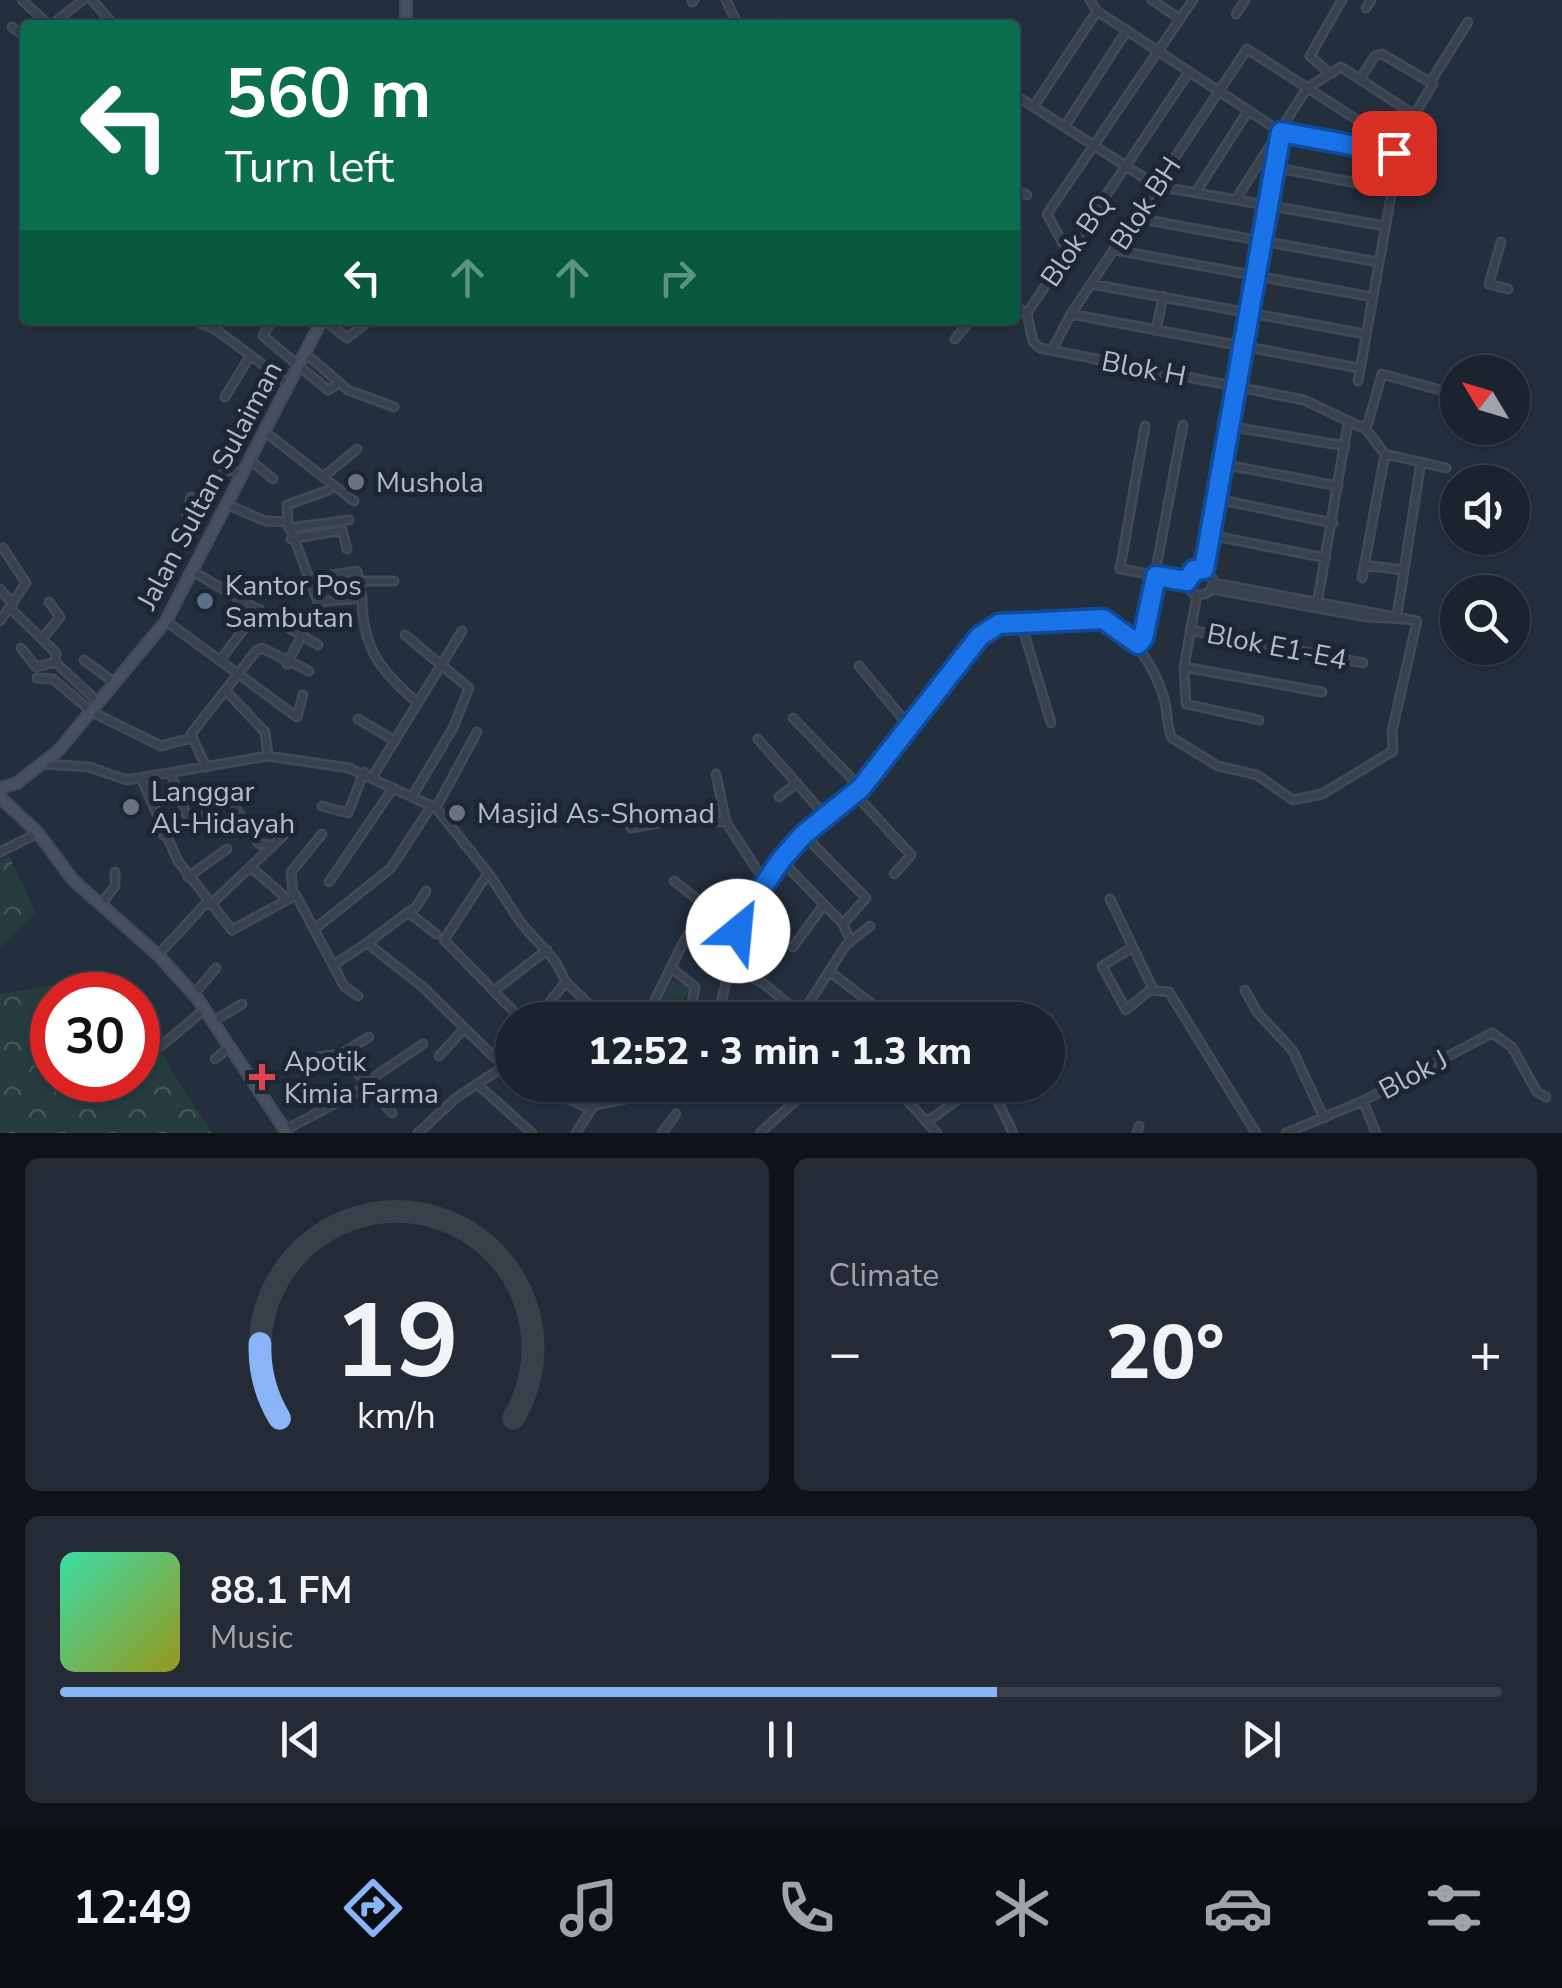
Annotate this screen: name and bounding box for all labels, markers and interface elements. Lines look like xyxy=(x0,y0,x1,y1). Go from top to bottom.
text: 560 m xyxy=(225,46,431,142)
icon: left xyxy=(60,60,190,190)
pin xyxy=(1352,111,1437,196)
icon: arrive xyxy=(1367,126,1422,181)
text: Turn left xyxy=(225,137,394,198)
street label: Blok BH xyxy=(1102,150,1190,258)
street label: Blok BQ xyxy=(1032,187,1122,294)
icon: left xyxy=(335,250,390,305)
icon: ahead xyxy=(440,250,495,305)
icon: ahead xyxy=(545,250,600,305)
icon: right xyxy=(650,250,705,305)
street label: Blok H xyxy=(1098,342,1189,396)
street label: Jalan Sultan Sulaiman xyxy=(128,355,291,617)
north arrow xyxy=(1440,355,1530,445)
map controls xyxy=(1440,355,1530,665)
place label: Mushola xyxy=(376,464,484,502)
button: sound xyxy=(1440,465,1530,555)
marker: Mushola xyxy=(345,471,367,493)
place label: Kantor Pos Sambutan xyxy=(225,567,362,637)
button: search xyxy=(1440,575,1530,665)
marker: Kantor Pos Sambutan xyxy=(194,590,216,612)
street label: Blok E1-E4 xyxy=(1204,615,1350,679)
place label: Langgar Al-Hidayah xyxy=(151,773,295,843)
place label: Masjid As-Shomad xyxy=(477,795,715,833)
marker: Langgar Al-Hidayah xyxy=(120,796,142,818)
marker: Masjid As-Shomad xyxy=(446,802,468,824)
position arrow xyxy=(686,879,790,983)
speed limit sign: 30 xyxy=(30,972,160,1102)
text: 12:52 · 3 min · 1.3 km xyxy=(588,1026,972,1077)
street label: Blok J xyxy=(1372,1041,1455,1109)
place label: Apotik Kimia Farma xyxy=(284,1043,439,1113)
marker: Apotik Kimia Farma xyxy=(249,1064,275,1090)
text: Climate xyxy=(829,1254,939,1297)
text: 19 xyxy=(334,1271,459,1413)
text: 20° xyxy=(1106,1302,1225,1404)
text: − xyxy=(829,1316,862,1391)
text: + xyxy=(1469,1316,1502,1391)
text: km/h xyxy=(357,1392,436,1441)
text: 88.1 FM xyxy=(210,1565,352,1616)
text: Music xyxy=(210,1616,293,1659)
icon: previous xyxy=(273,1712,328,1767)
icon: pause xyxy=(753,1712,808,1767)
icon: next xyxy=(1234,1712,1289,1767)
icon: directions xyxy=(338,1873,408,1943)
icon: music xyxy=(554,1873,624,1943)
icon: phone xyxy=(771,1873,841,1943)
icon: climate xyxy=(987,1873,1057,1943)
icon: car xyxy=(1203,1873,1273,1943)
icon: filters xyxy=(1419,1873,1489,1943)
text: 12:49 xyxy=(73,1878,192,1939)

